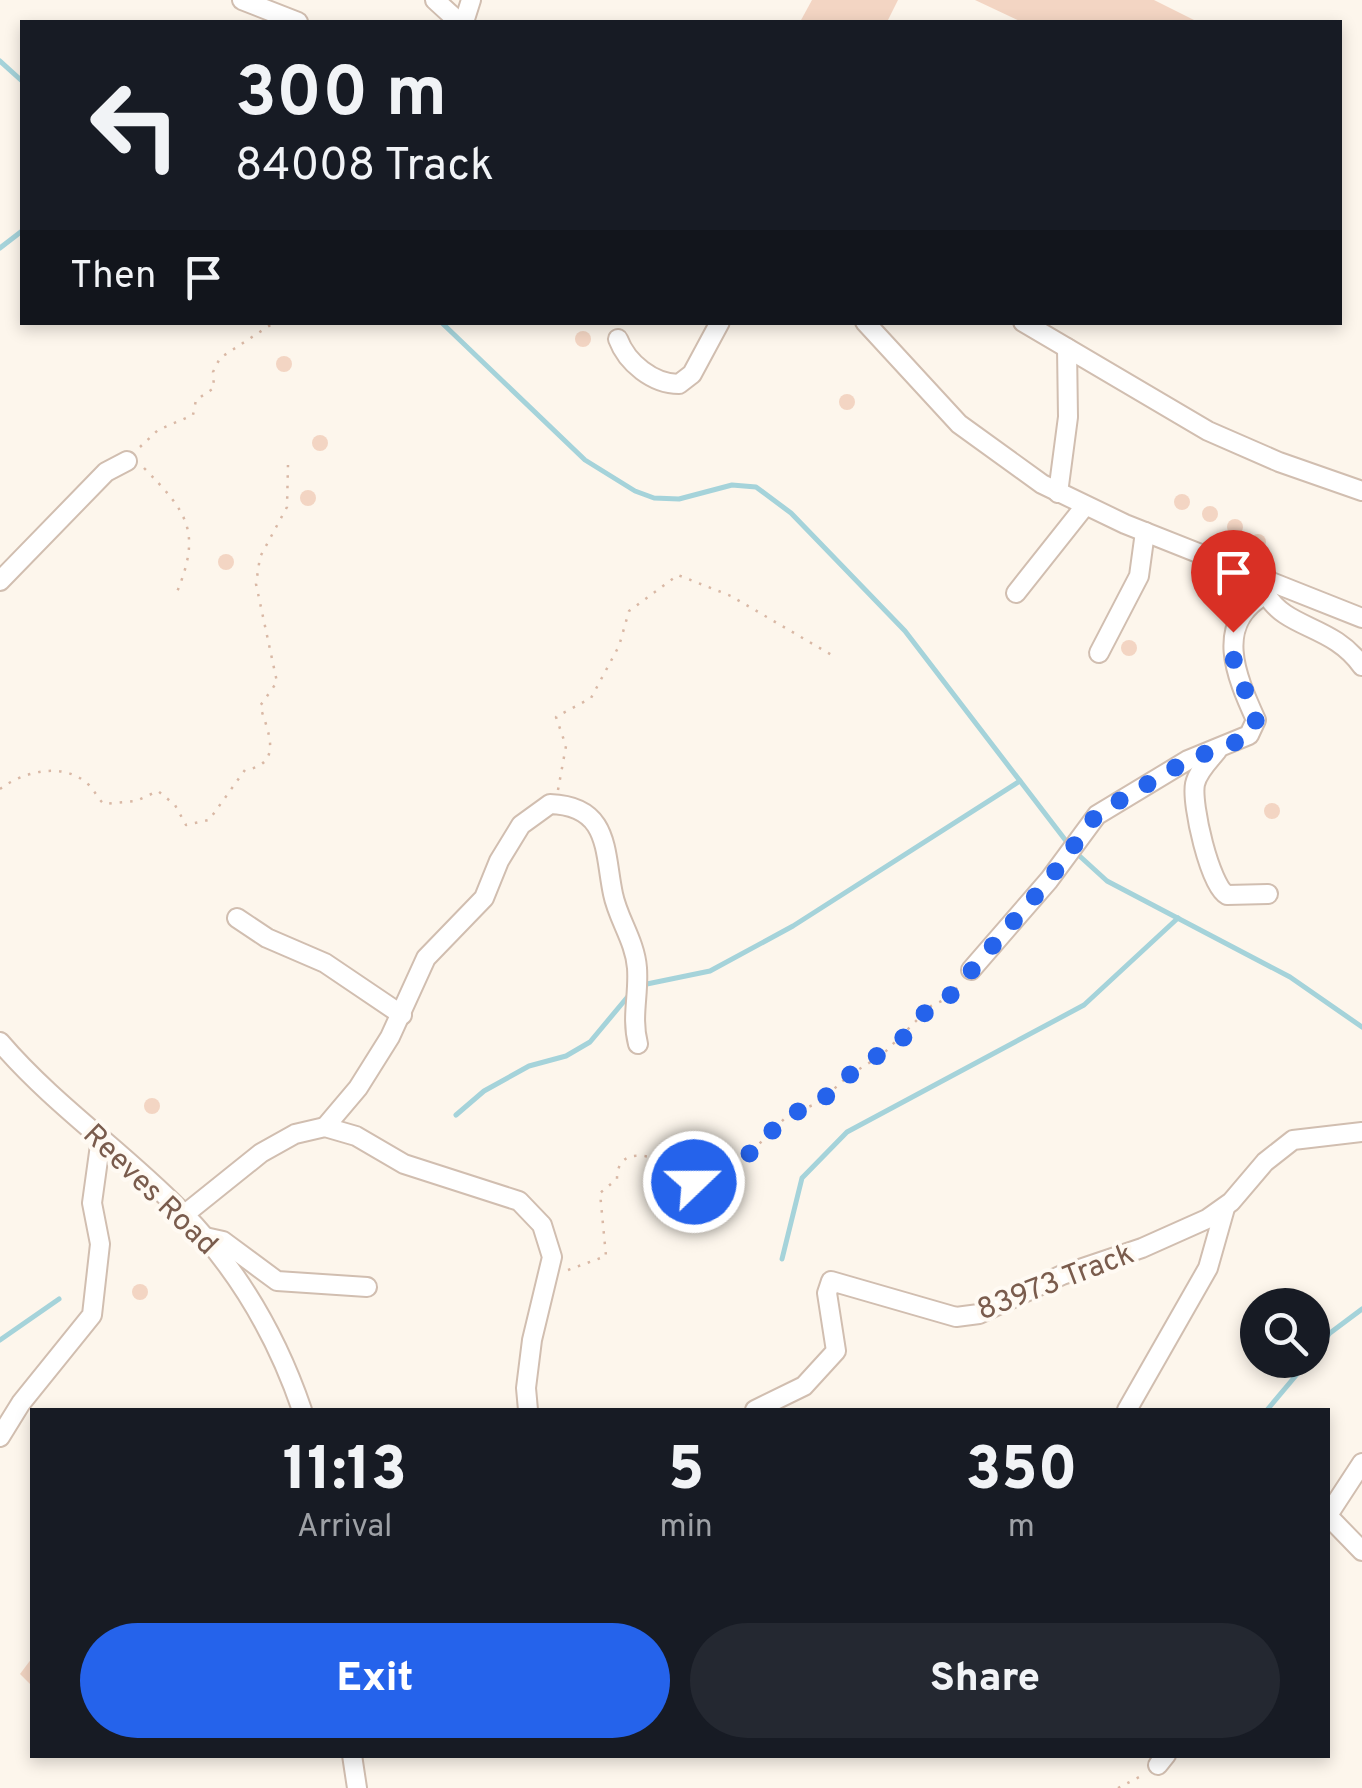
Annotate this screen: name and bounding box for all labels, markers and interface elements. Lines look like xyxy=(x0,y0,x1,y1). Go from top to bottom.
text: 300 m xyxy=(235,52,447,141)
icon: left xyxy=(70,60,200,190)
text: 84008 Track xyxy=(235,139,494,196)
icon: arrive xyxy=(176,250,231,305)
text: Then xyxy=(70,253,156,302)
pin xyxy=(1191,530,1276,633)
icon: arrive xyxy=(1206,545,1261,600)
street label: Reeves Road xyxy=(74,1117,224,1264)
position arrow xyxy=(642,1130,746,1234)
street label: 83973 Track xyxy=(972,1236,1140,1330)
map controls xyxy=(1240,1288,1330,1378)
button: search xyxy=(1240,1288,1330,1378)
text: 11:13 xyxy=(283,1435,407,1511)
text: 5 xyxy=(668,1435,704,1511)
text: 350 xyxy=(965,1435,1077,1511)
text: Arrival xyxy=(297,1508,393,1548)
text: min xyxy=(660,1508,713,1548)
text: m xyxy=(1008,1508,1035,1548)
button: Exit xyxy=(80,1623,670,1738)
button: Share xyxy=(690,1623,1280,1738)

